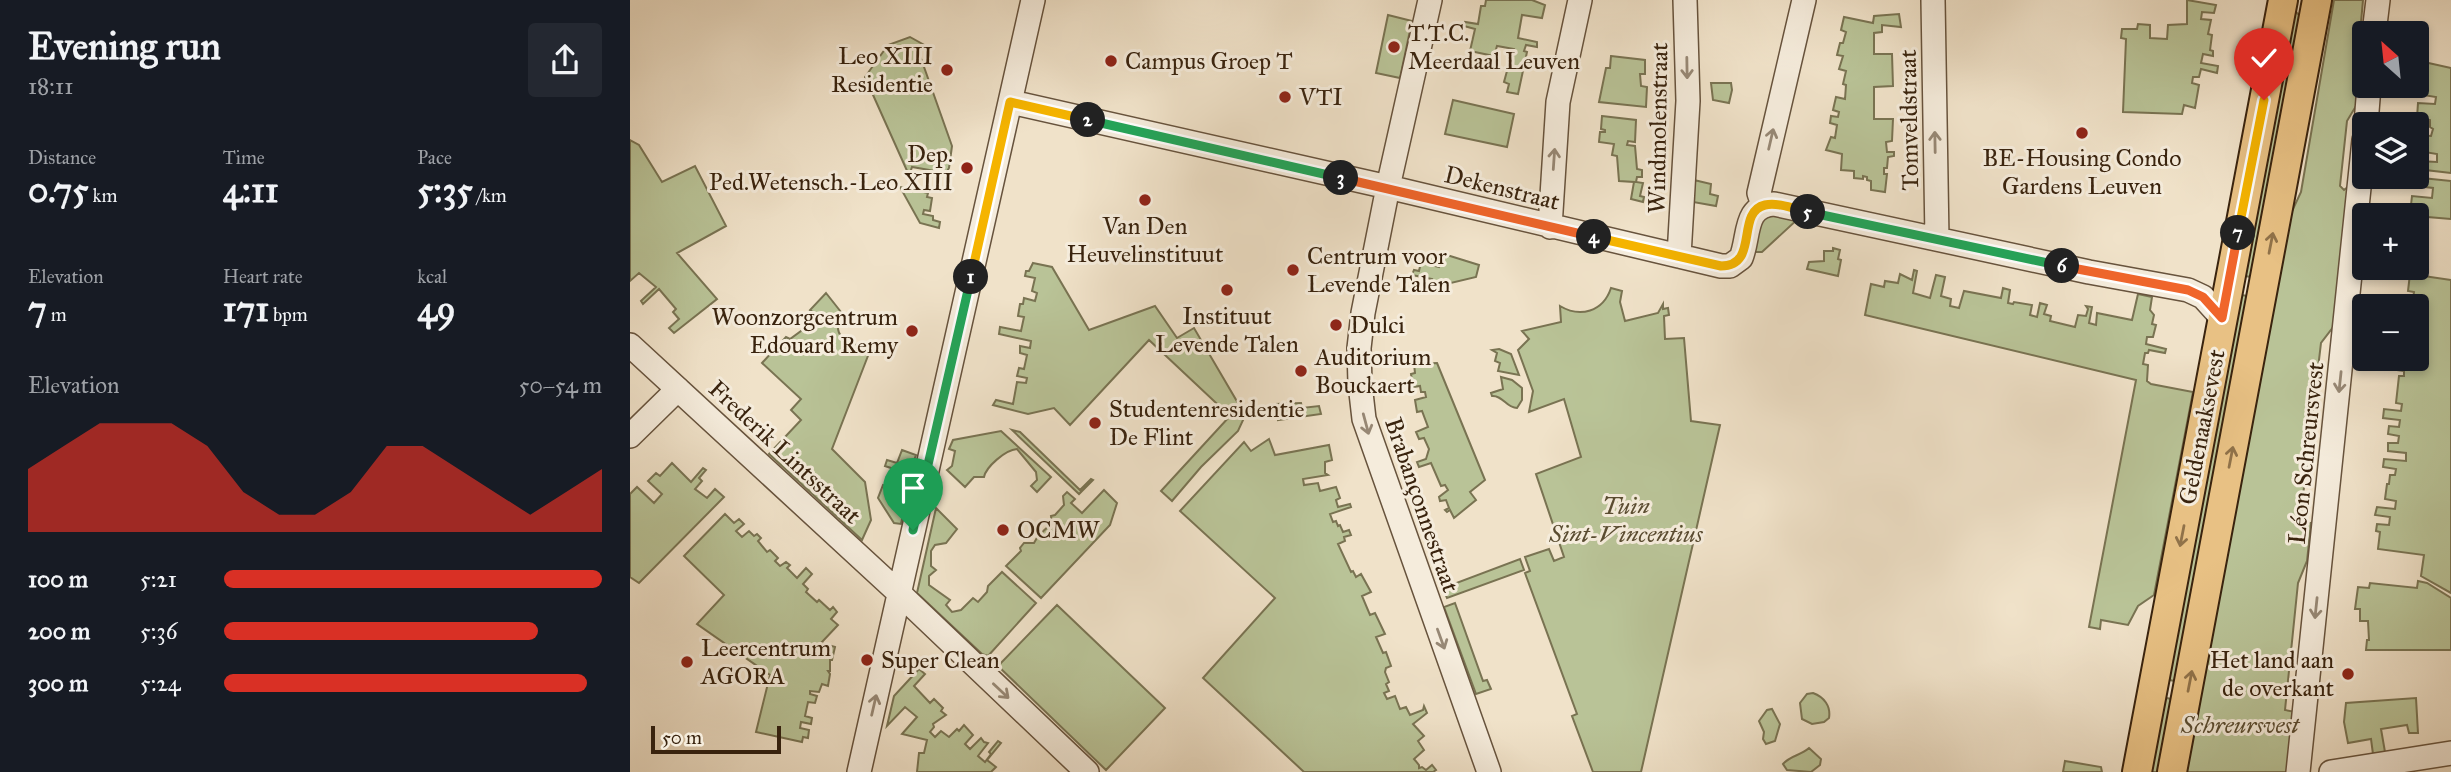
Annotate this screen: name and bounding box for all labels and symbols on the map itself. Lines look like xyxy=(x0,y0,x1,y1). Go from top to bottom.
place label: T.T.C. Meerdaal Leuven xyxy=(1408,18,1580,76)
north arrow xyxy=(2352,21,2429,98)
pin xyxy=(2234,28,2294,100)
marker: T.T.C. Meerdaal Leuven xyxy=(1386,39,1402,55)
place label: Leo XIII Residentie xyxy=(831,41,933,99)
street label: Windmolenstraat xyxy=(1642,42,1674,214)
place label: Campus Groep T xyxy=(1125,46,1293,76)
street label: Tomveldstraat xyxy=(1893,49,1925,191)
marker: Campus Groep T xyxy=(1103,53,1119,69)
one-way arrow xyxy=(1680,56,1693,79)
marker: Leo XIII Residentie xyxy=(939,62,955,78)
place label: VTI xyxy=(1298,82,1343,112)
marker: VTI xyxy=(1277,89,1293,105)
pin: 2 xyxy=(1070,102,1106,138)
marker: BE-Housing Condo Gardens Leuven xyxy=(2074,125,2090,141)
one-way arrow xyxy=(1765,128,1779,151)
one-way arrow xyxy=(1928,130,1942,153)
place label: Dep. Ped.Wetensch.-Leo XIII xyxy=(709,139,953,197)
place label: BE-Housing Condo Gardens Leuven xyxy=(1983,143,2181,201)
one-way arrow xyxy=(1548,148,1561,170)
street label: Dekenstraat xyxy=(1441,159,1563,217)
marker: Dep. Ped.Wetensch.-Leo XIII xyxy=(959,160,975,176)
pin: 3 xyxy=(1324,160,1358,196)
marker: Van Den Heuvelinstituut xyxy=(1137,192,1153,208)
pin: 5 xyxy=(1790,194,1826,230)
place label: Van Den Heuvelinstituut xyxy=(1067,211,1224,269)
pin: 7 xyxy=(2220,216,2256,250)
pin: 4 xyxy=(1576,219,1612,254)
one-way arrow xyxy=(2265,232,2278,255)
place label: Centrum voor Levende Talen xyxy=(1307,241,1451,299)
pin: 6 xyxy=(2044,248,2080,284)
pin: 1 xyxy=(954,260,988,294)
marker: Centrum voor Levende Talen xyxy=(1285,262,1301,278)
marker: Instituut Levende Talen xyxy=(1219,282,1235,298)
place label: Instituut Levende Talen xyxy=(1155,301,1299,359)
place label: Woonzorgcentrum Edouard Remy xyxy=(712,302,899,360)
place label: Dulci xyxy=(1350,310,1405,340)
marker: Dulci xyxy=(1328,317,1344,333)
marker: Woonzorgcentrum Edouard Remy xyxy=(904,323,920,339)
place label: Auditorium Bouckaert xyxy=(1314,342,1431,400)
street label: Geldenaaksevest xyxy=(2172,346,2232,507)
street label: Léon Schreursvest xyxy=(2282,360,2331,546)
marker: Auditorium Bouckaert xyxy=(1293,363,1309,379)
one-way arrow xyxy=(2334,370,2347,393)
street label: Frederik Lintsstraat xyxy=(703,374,868,531)
place label: Studentenresidentie De Flint xyxy=(1109,394,1304,452)
one-way arrow xyxy=(1361,413,1374,435)
street label: Brabançonnestraat xyxy=(1378,414,1466,597)
marker: Studentenresidentie De Flint xyxy=(1087,415,1103,431)
one-way arrow xyxy=(2225,446,2239,469)
pin xyxy=(883,458,943,530)
park label: Tuin Sint-Vincentius xyxy=(1548,491,1704,549)
place label: OCMW xyxy=(1017,515,1100,545)
marker: OCMW xyxy=(995,522,1011,538)
one-way arrow xyxy=(2174,524,2188,547)
one-way arrow xyxy=(2310,597,2323,619)
one-way arrow xyxy=(1436,627,1448,649)
place label: Leercentrum AGORA xyxy=(700,633,831,691)
place label: Super Clean xyxy=(881,645,1000,675)
place label: Het land aan de overkant xyxy=(2210,645,2335,703)
marker: Super Clean xyxy=(859,652,875,668)
marker: Leercentrum AGORA xyxy=(679,654,695,670)
marker: Het land aan de overkant xyxy=(2340,666,2356,682)
one-way arrow xyxy=(2184,670,2197,693)
one-way arrow xyxy=(993,683,1010,700)
one-way arrow xyxy=(867,694,881,717)
park label: Schreursvest xyxy=(2180,710,2300,740)
scale bar xyxy=(651,723,780,755)

